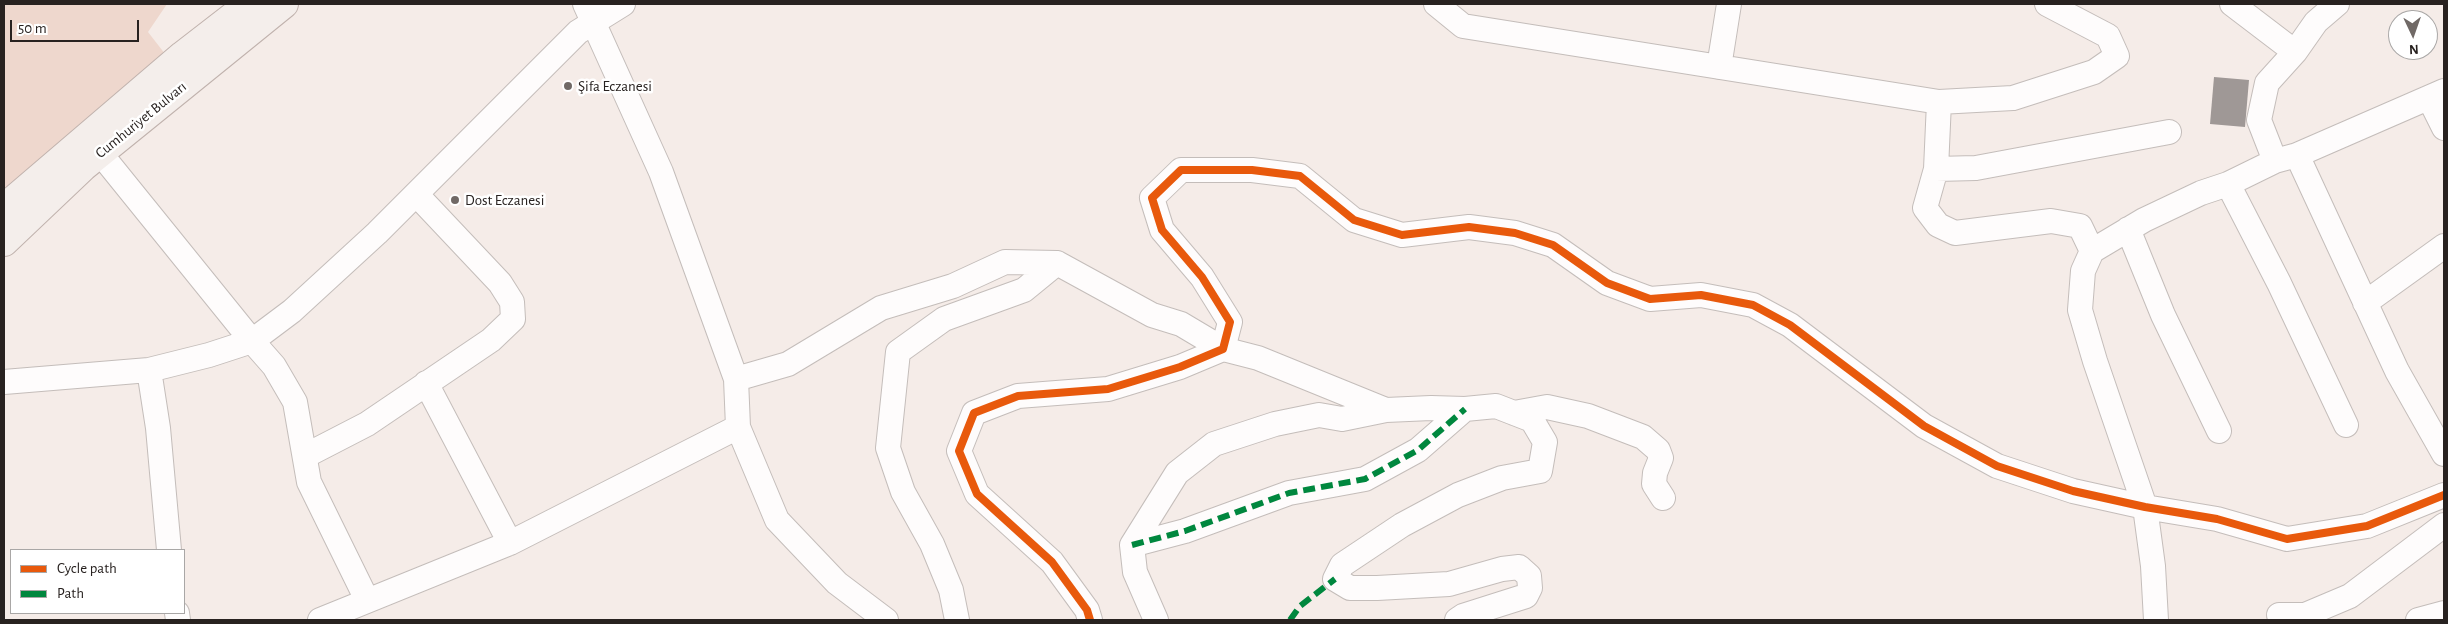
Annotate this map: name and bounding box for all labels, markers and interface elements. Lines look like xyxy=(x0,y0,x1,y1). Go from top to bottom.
scale bar xyxy=(12,10,141,42)
north arrow xyxy=(2388,10,2438,60)
text: 50 m xyxy=(18,21,47,36)
text: N xyxy=(2409,42,2419,56)
place label: Şifa Eczanesi xyxy=(578,77,652,95)
street label: Cumhuriyet Bulvarı xyxy=(92,78,190,162)
marker: Şifa Eczanesi xyxy=(562,80,574,92)
place label: Dost Eczanesi xyxy=(465,191,544,209)
marker: Dost Eczanesi xyxy=(449,194,461,206)
legend xyxy=(10,549,185,614)
text: Cycle path xyxy=(57,561,117,576)
text: Path xyxy=(57,586,84,601)

